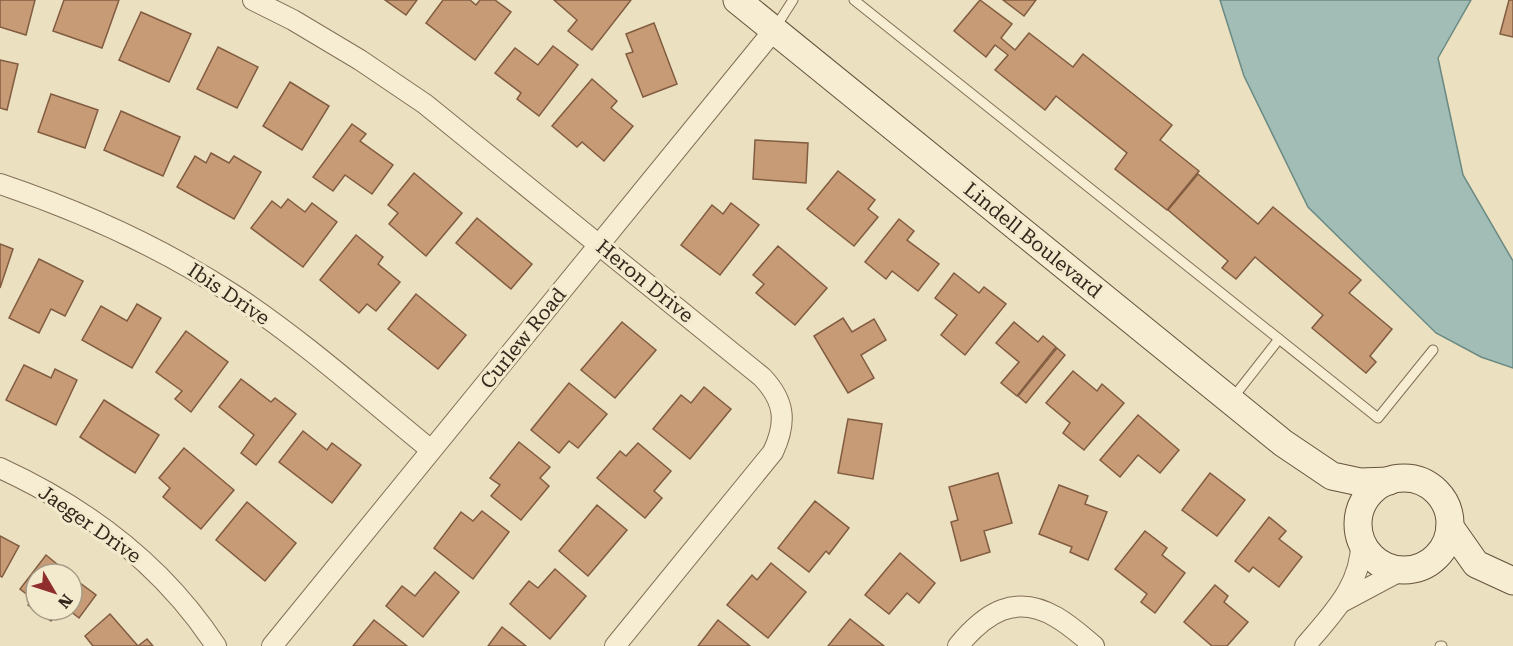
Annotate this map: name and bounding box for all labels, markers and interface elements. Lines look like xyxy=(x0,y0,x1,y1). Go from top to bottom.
street label: Lindell Boulevard xyxy=(959,177,1107,303)
street label: Heron Drive xyxy=(592,235,698,327)
street label: Ibis Drive xyxy=(183,258,275,330)
street label: Curlew Road xyxy=(475,283,571,393)
street label: Jaeger Drive xyxy=(34,480,146,568)
north arrow xyxy=(24,562,84,622)
text: N xyxy=(54,590,77,612)

